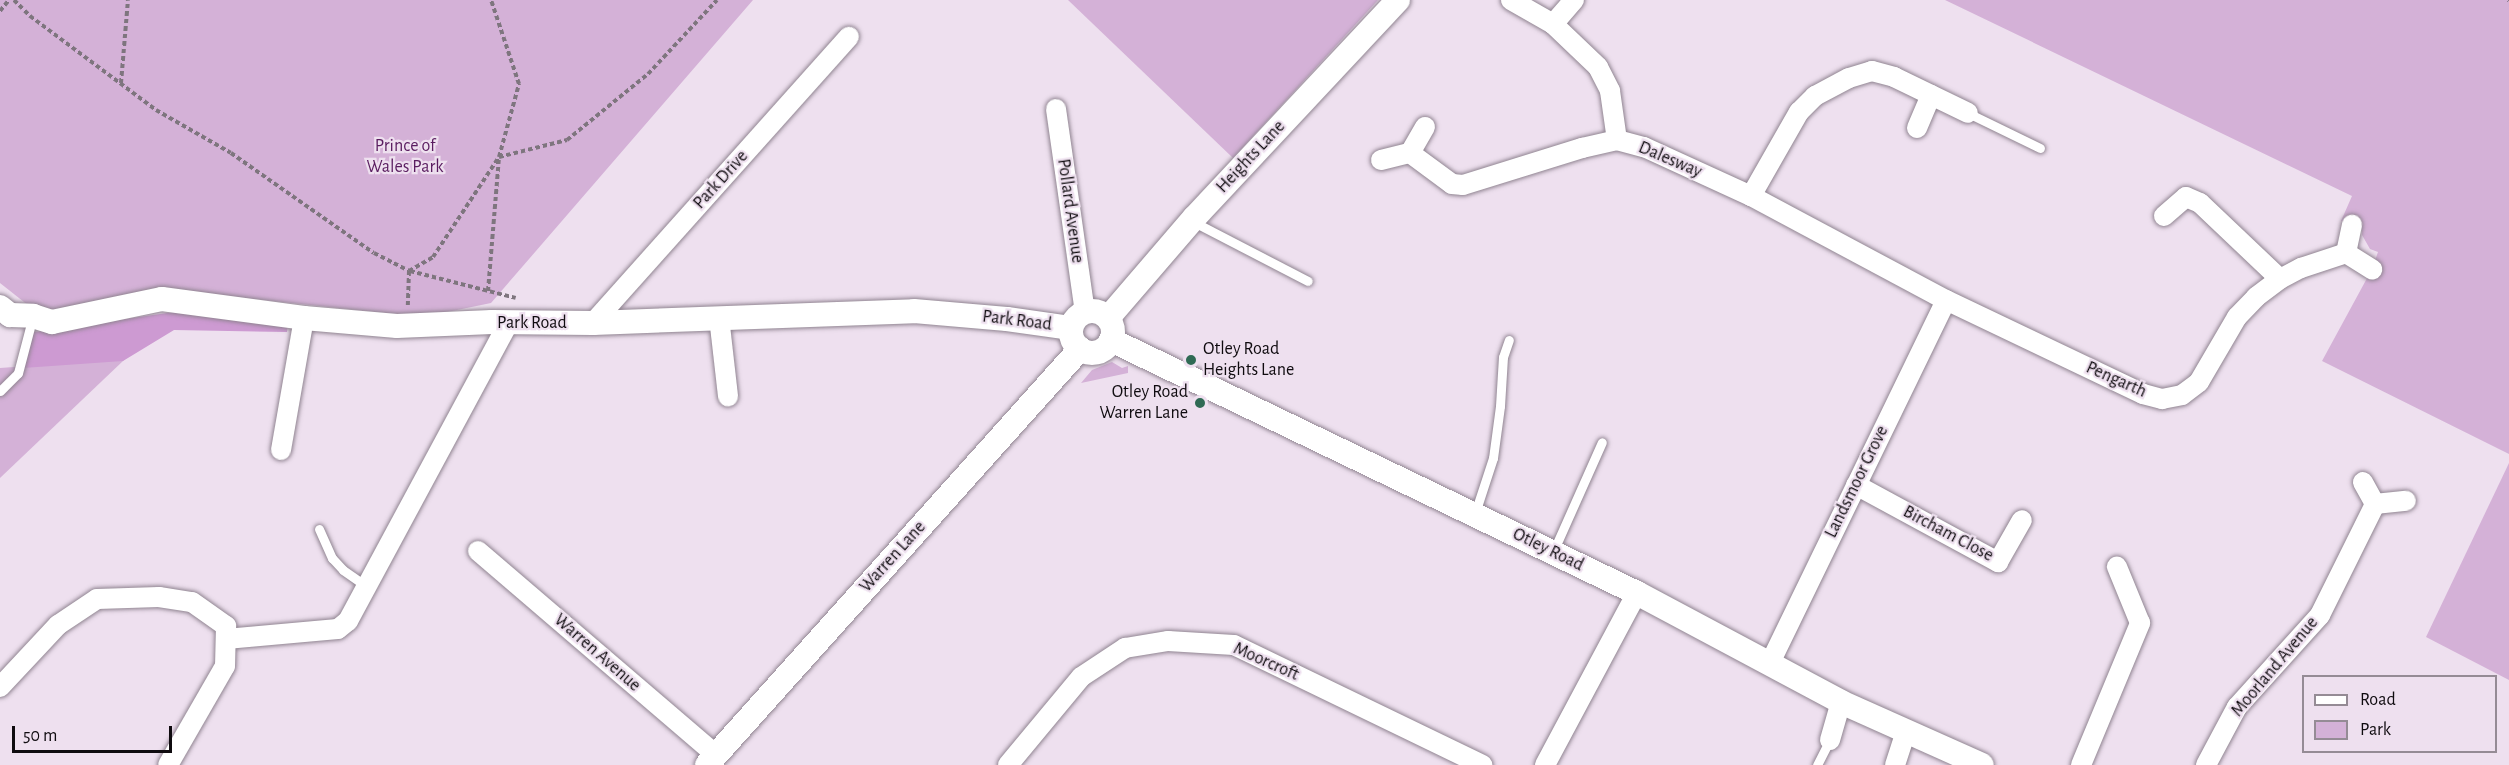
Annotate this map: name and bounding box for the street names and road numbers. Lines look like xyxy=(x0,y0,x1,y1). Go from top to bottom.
street label: Heights Lane xyxy=(1212,116,1290,198)
street label: Dalesway xyxy=(1635,137,1705,183)
street label: Park Drive xyxy=(689,146,753,214)
street label: Pollard Avenue xyxy=(1052,157,1088,265)
street label: Park Road xyxy=(981,306,1053,336)
street label: Park Road xyxy=(497,312,567,334)
street label: Pengarth xyxy=(2082,357,2150,403)
street label: Landsmoor Grove xyxy=(1821,422,1893,542)
street label: Bircham Close xyxy=(1899,501,1997,567)
street label: Warren Lane xyxy=(855,517,931,597)
street label: Otley Road xyxy=(1509,524,1587,576)
street label: Warren Avenue xyxy=(549,609,645,697)
street label: Moorland Avenue xyxy=(2227,613,2323,721)
street label: Moorcroft xyxy=(1230,638,1302,686)

